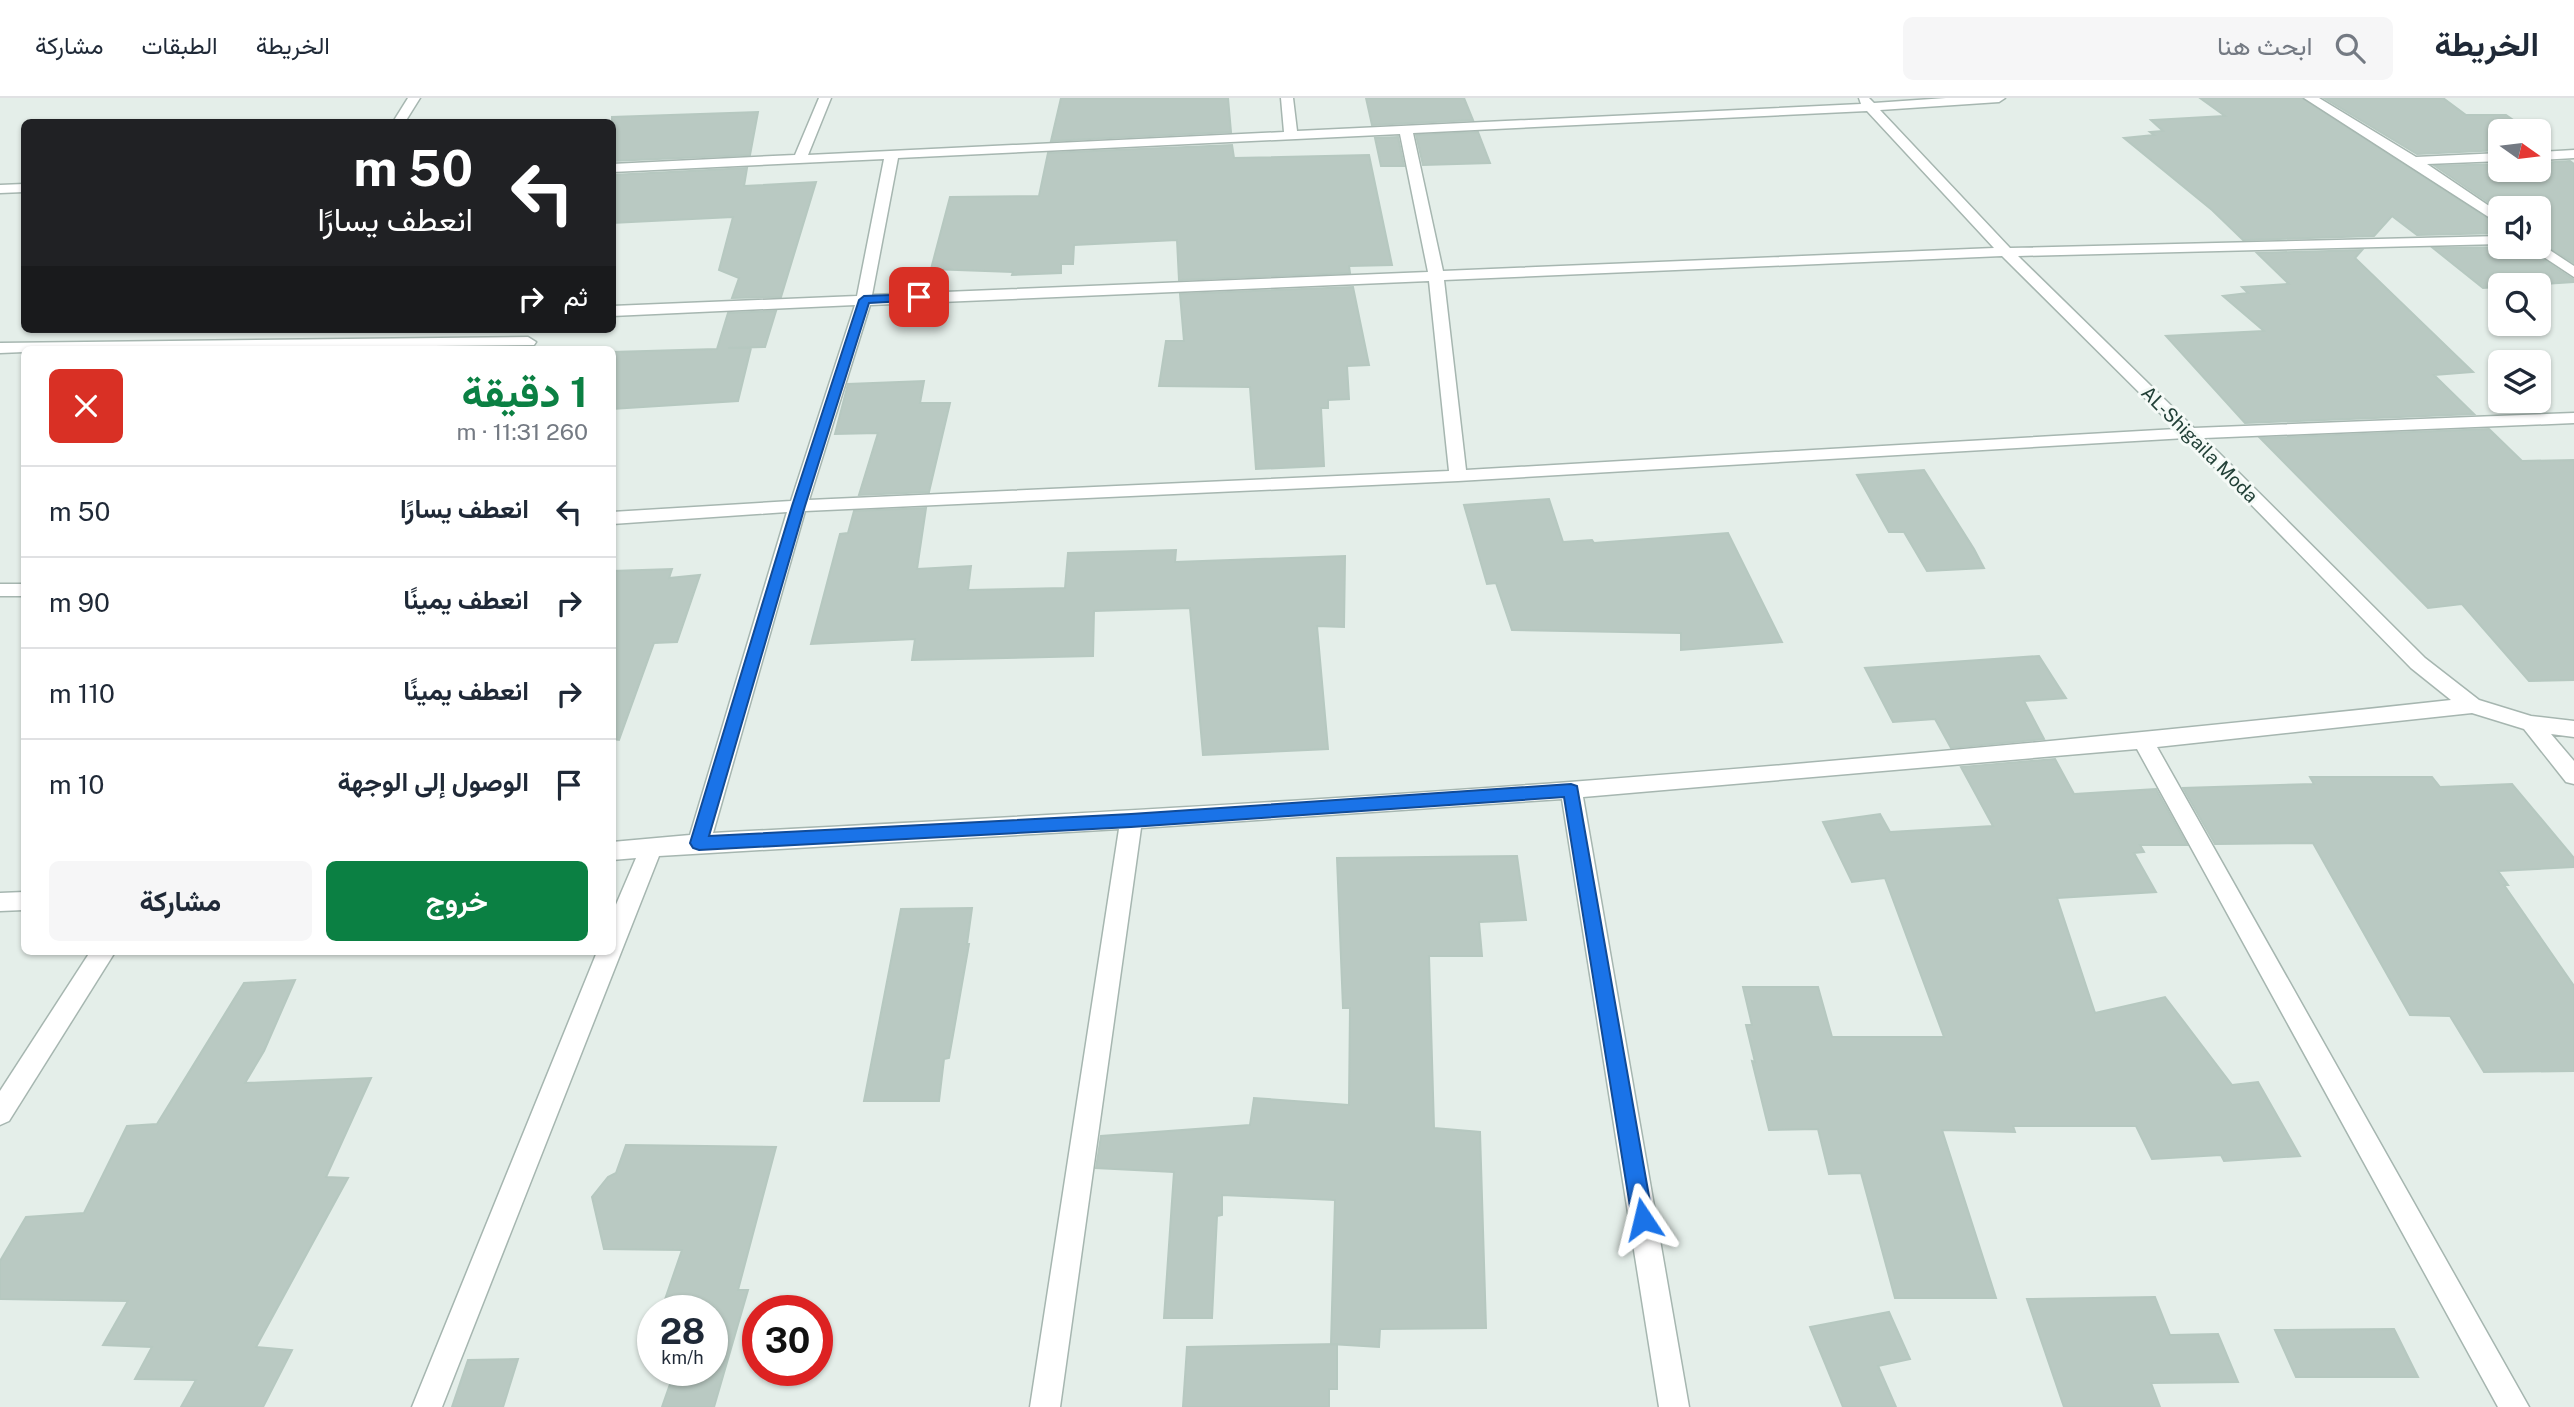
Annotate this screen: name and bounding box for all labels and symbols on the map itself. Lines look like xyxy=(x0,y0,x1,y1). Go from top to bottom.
north arrow xyxy=(2488,119,2552,182)
pin xyxy=(889,267,949,327)
street label: AL-Shigaila Moda xyxy=(2137,381,2263,507)
position arrow xyxy=(1606,1182,1680,1256)
speed limit sign: 30 xyxy=(742,1295,833,1386)

